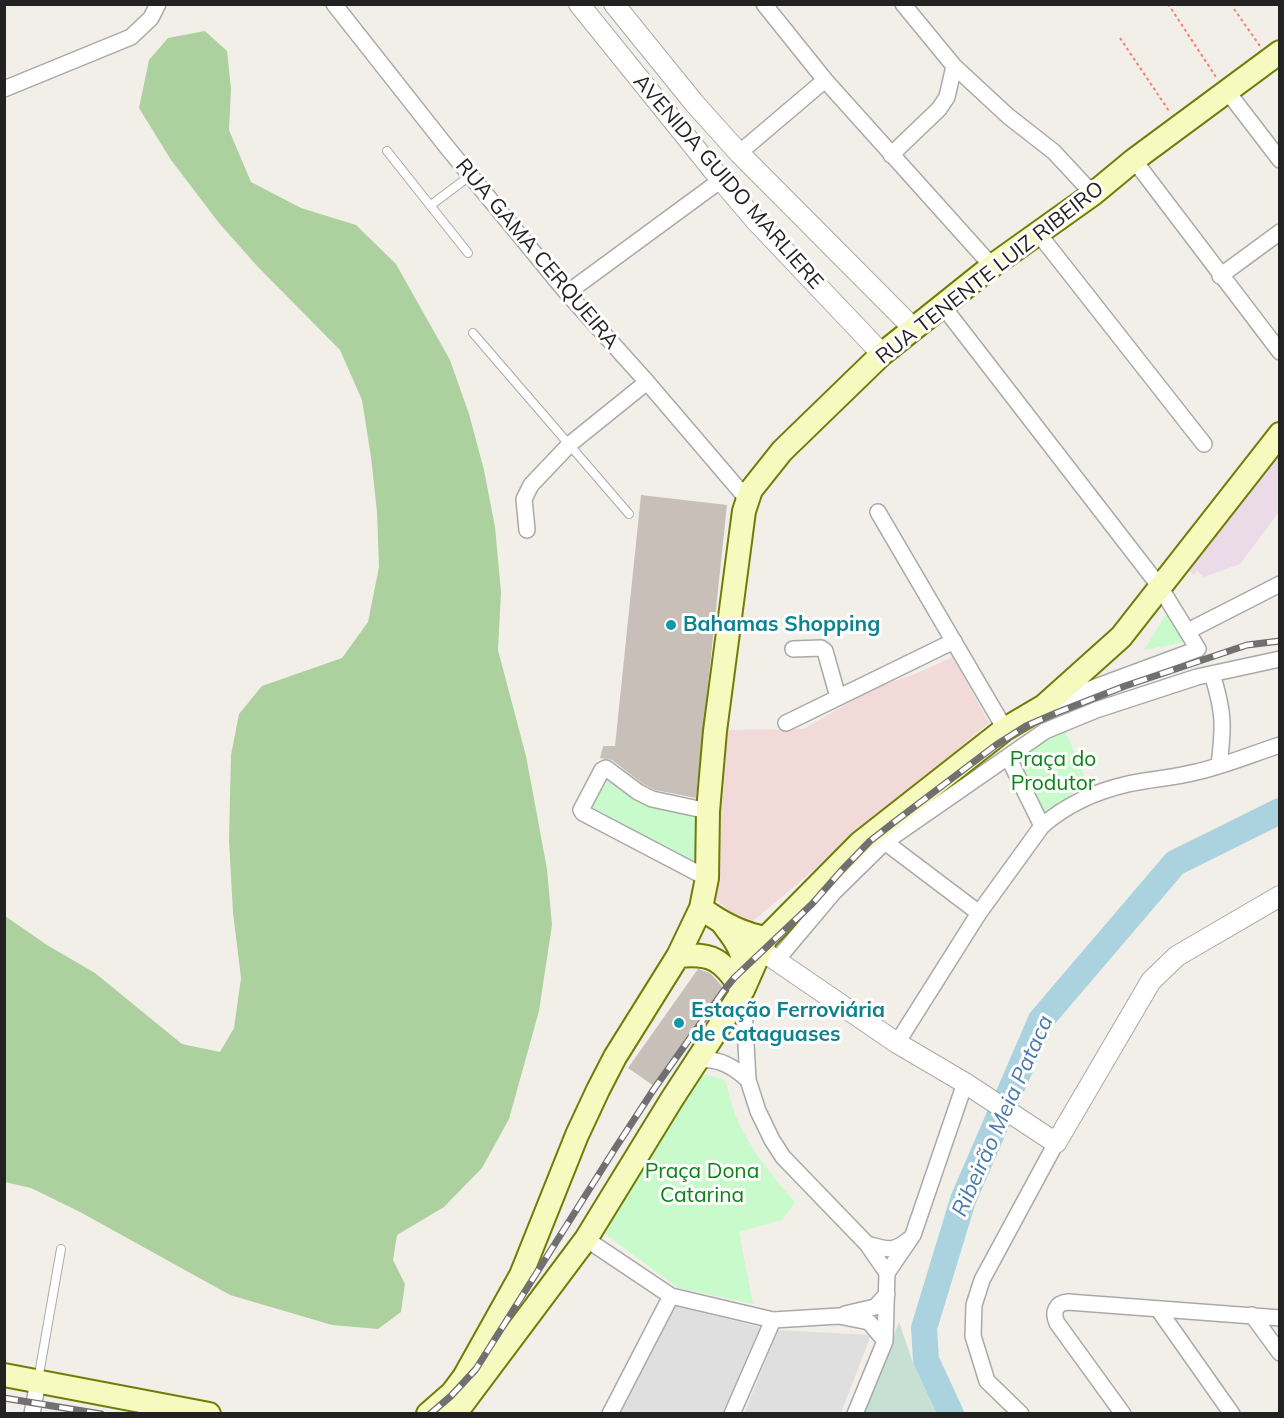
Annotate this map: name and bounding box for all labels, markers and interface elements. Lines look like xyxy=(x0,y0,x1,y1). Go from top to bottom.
street label: AVENIDA GUIDO MARLIERE xyxy=(628,69,828,295)
street label: RUA GAMA CERQUEIRA xyxy=(450,154,624,354)
street label: RUA TENENTE LUIZ RIBEIRO xyxy=(871,176,1109,370)
place label: Bahamas Shopping xyxy=(683,612,880,638)
marker: Bahamas Shopping xyxy=(664,618,678,632)
park label: Praça do Produtor xyxy=(1010,747,1096,797)
place label: Estação Ferroviária de Cataguases xyxy=(691,998,885,1048)
water label: Ribeirão Meia Pataca xyxy=(947,1011,1059,1221)
marker: Estação Ferroviária de Cataguases xyxy=(672,1016,686,1030)
park label: Praça Dona Catarina xyxy=(645,1159,759,1209)

